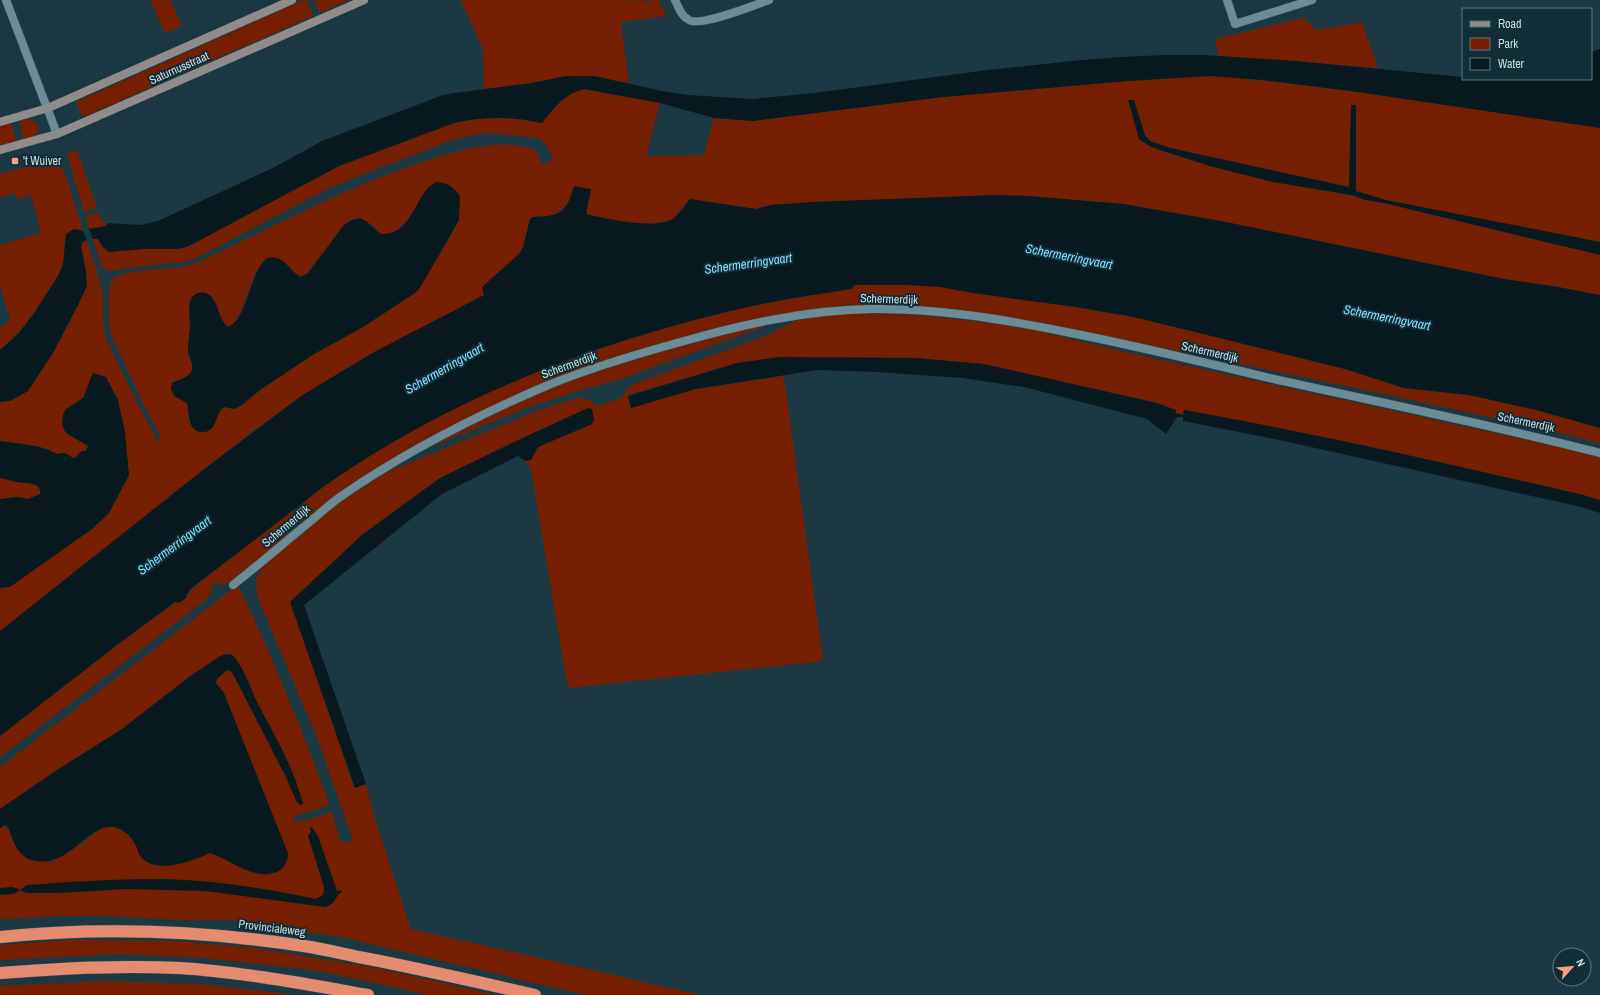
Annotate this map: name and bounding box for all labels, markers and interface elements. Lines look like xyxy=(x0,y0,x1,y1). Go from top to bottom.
legend xyxy=(1462,8,1592,80)
text: Road xyxy=(1498,16,1522,32)
text: Park xyxy=(1498,36,1518,52)
street label: Saturnusstraat xyxy=(147,48,212,88)
text: Water xyxy=(1498,56,1525,72)
place label: 't Wuiver xyxy=(23,153,62,169)
marker: 't Wuiver xyxy=(10,156,20,166)
water label: Schermerringvaart xyxy=(1024,240,1115,273)
water label: Schermerringvaart xyxy=(703,249,794,278)
street label: Schermerdijk xyxy=(860,290,918,308)
water label: Schermerringvaart xyxy=(1342,301,1433,334)
water label: Schermerringvaart xyxy=(402,338,488,398)
street label: Schermerdijk xyxy=(1180,338,1240,366)
street label: Schermerdijk xyxy=(539,348,599,382)
street label: Schermerdijk xyxy=(1496,408,1556,436)
street label: Schermerdijk xyxy=(259,501,313,551)
water label: Schermerringvaart xyxy=(134,511,215,579)
street label: Provincialeweg xyxy=(238,916,307,940)
north arrow xyxy=(1552,947,1592,987)
text: N xyxy=(1573,956,1589,969)

